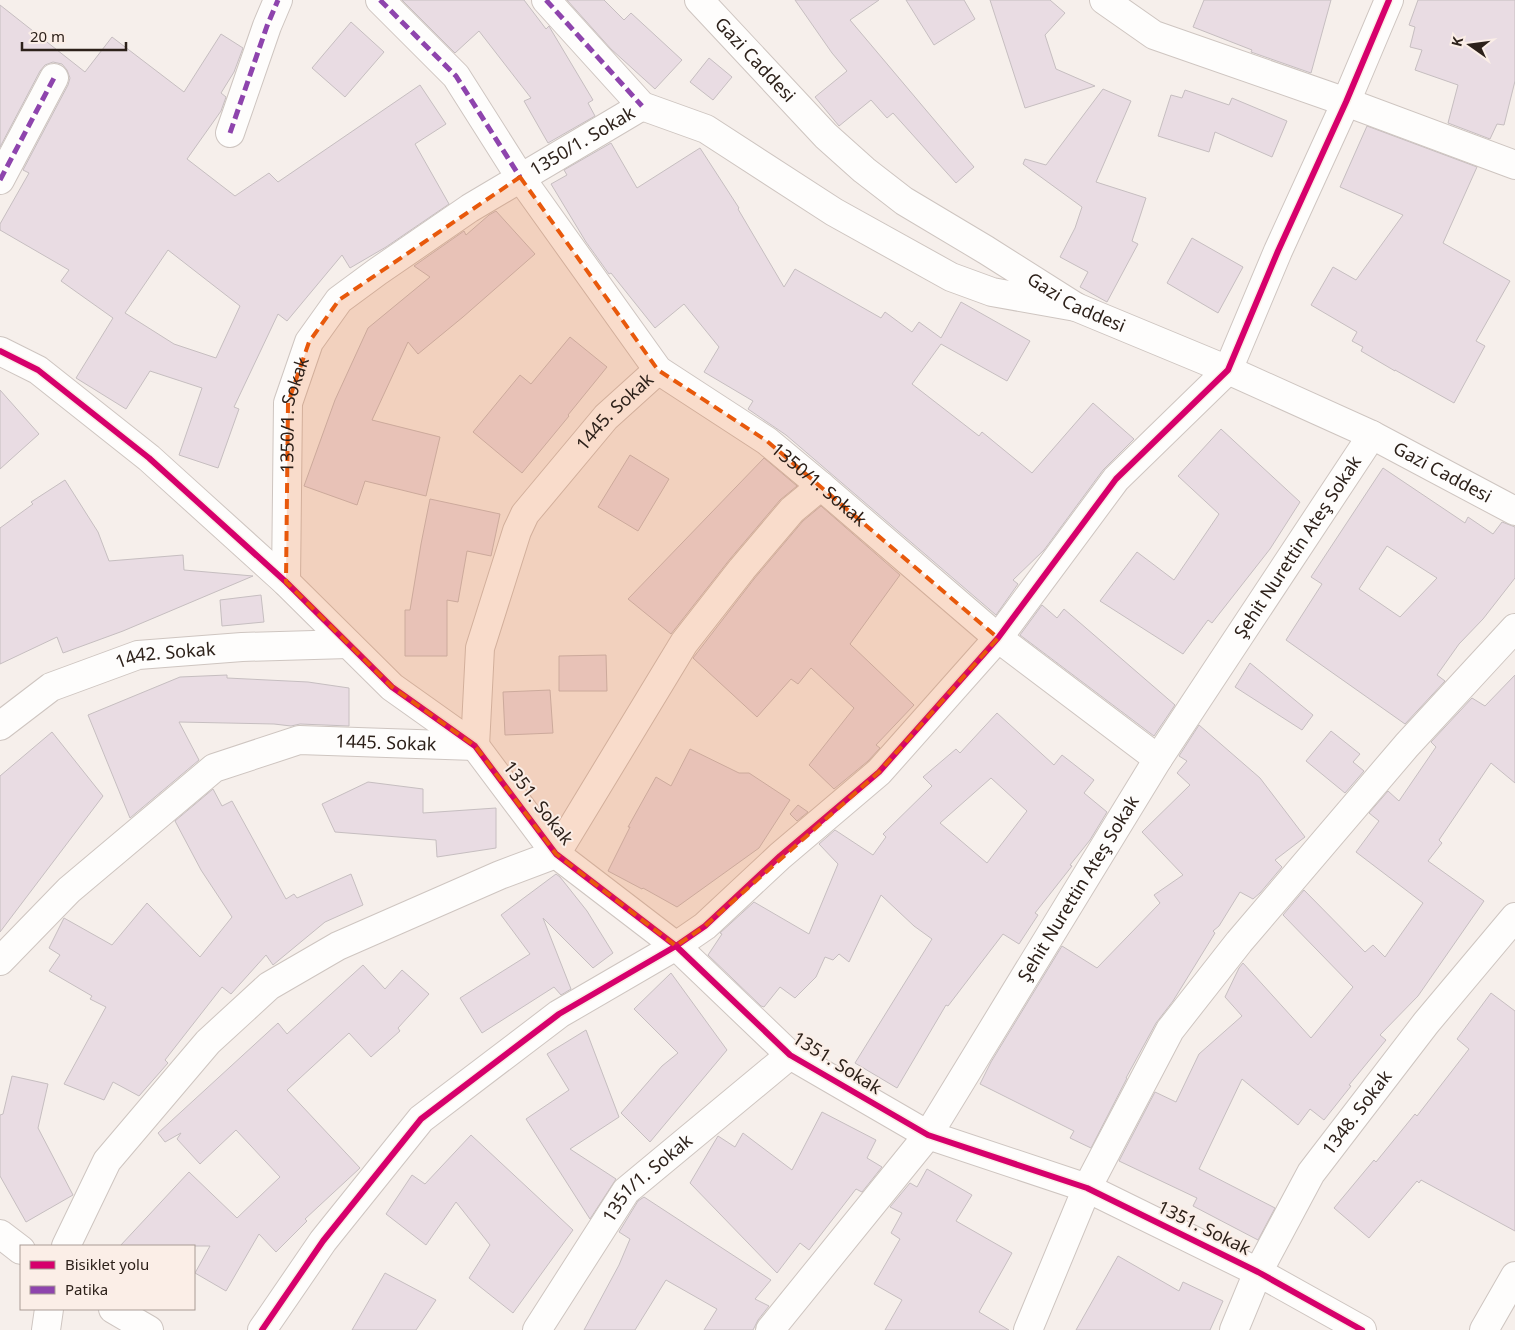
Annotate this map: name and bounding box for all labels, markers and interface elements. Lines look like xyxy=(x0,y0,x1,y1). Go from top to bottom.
street label: Gazi Caddesi xyxy=(710,12,801,107)
scale bar xyxy=(22,20,126,52)
north arrow xyxy=(1445,20,1495,70)
text: 20 m xyxy=(30,26,65,46)
text: K xyxy=(1447,34,1467,49)
street label: 1350/1. Sokak xyxy=(525,100,639,181)
street label: Gazi Caddesi xyxy=(1023,266,1129,337)
street label: 1350/1. Sokak xyxy=(274,353,314,473)
street label: 1445. Sokak xyxy=(570,367,658,455)
street label: Gazi Caddesi xyxy=(1390,436,1496,508)
street label: 1350/1. Sokak xyxy=(767,437,872,531)
street label: Şehit Nurettin Ateş Sokak xyxy=(1228,450,1366,643)
street label: 1442. Sokak xyxy=(112,636,217,673)
street label: 1445. Sokak xyxy=(335,728,437,756)
street label: 1351. Sokak xyxy=(498,755,580,850)
street label: Şehit Nurettin Ateş Sokak xyxy=(1012,790,1144,986)
street label: 1351. Sokak xyxy=(788,1025,887,1099)
street label: 1348. Sokak xyxy=(1316,1065,1397,1159)
street label: 1351/1. Sokak xyxy=(596,1128,697,1226)
street label: 1351. Sokak xyxy=(1154,1194,1255,1260)
legend xyxy=(20,1245,195,1310)
text: Bisiklet yolu xyxy=(65,1254,149,1274)
text: Patika xyxy=(65,1279,108,1299)

